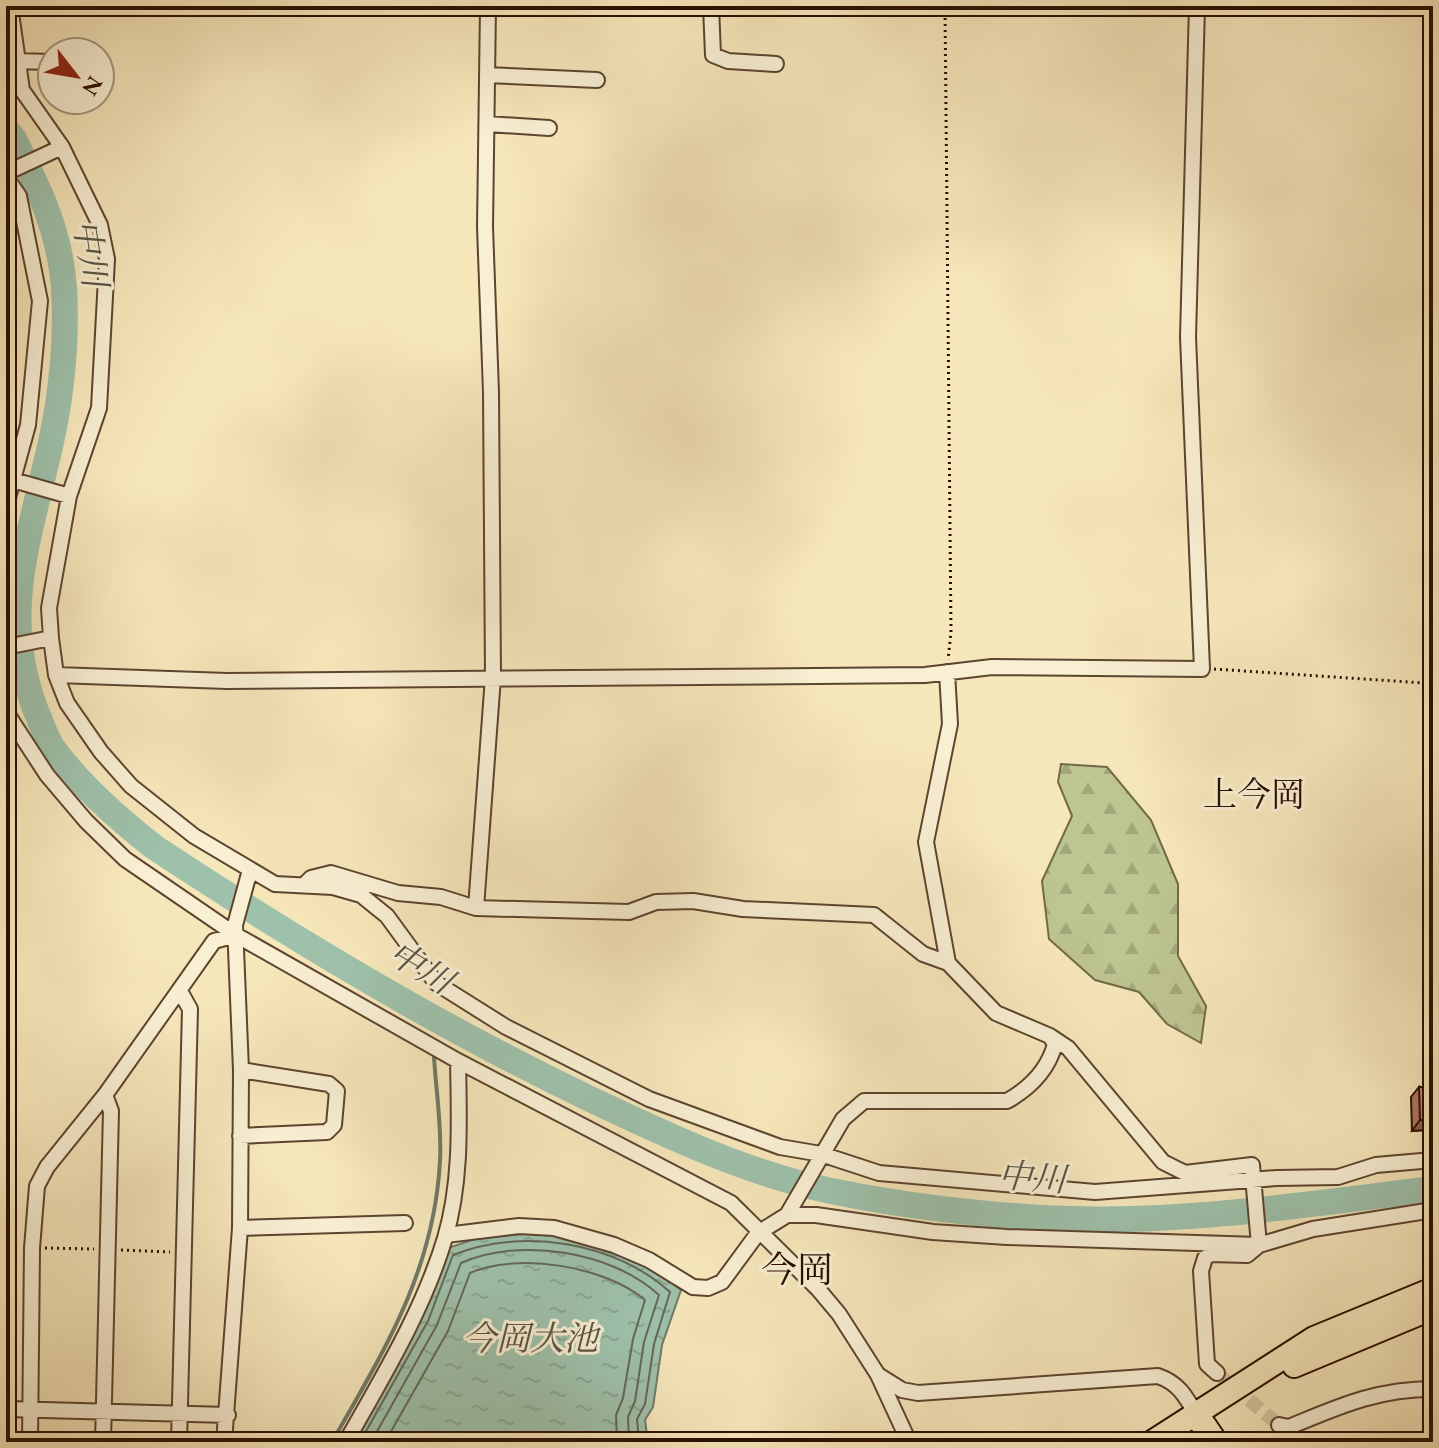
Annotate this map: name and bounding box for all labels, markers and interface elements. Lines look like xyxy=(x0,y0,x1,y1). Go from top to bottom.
north arrow xyxy=(36,36,116,116)
text: N xyxy=(76,71,110,101)
water label: 中川 xyxy=(64,216,119,294)
district label: 上今岡 xyxy=(1203,772,1305,816)
water label: 中川 xyxy=(381,931,465,1005)
water label: 中川 xyxy=(997,1153,1071,1202)
district label: 今岡 xyxy=(761,1246,833,1293)
water label: 今岡大池 xyxy=(462,1316,602,1360)

